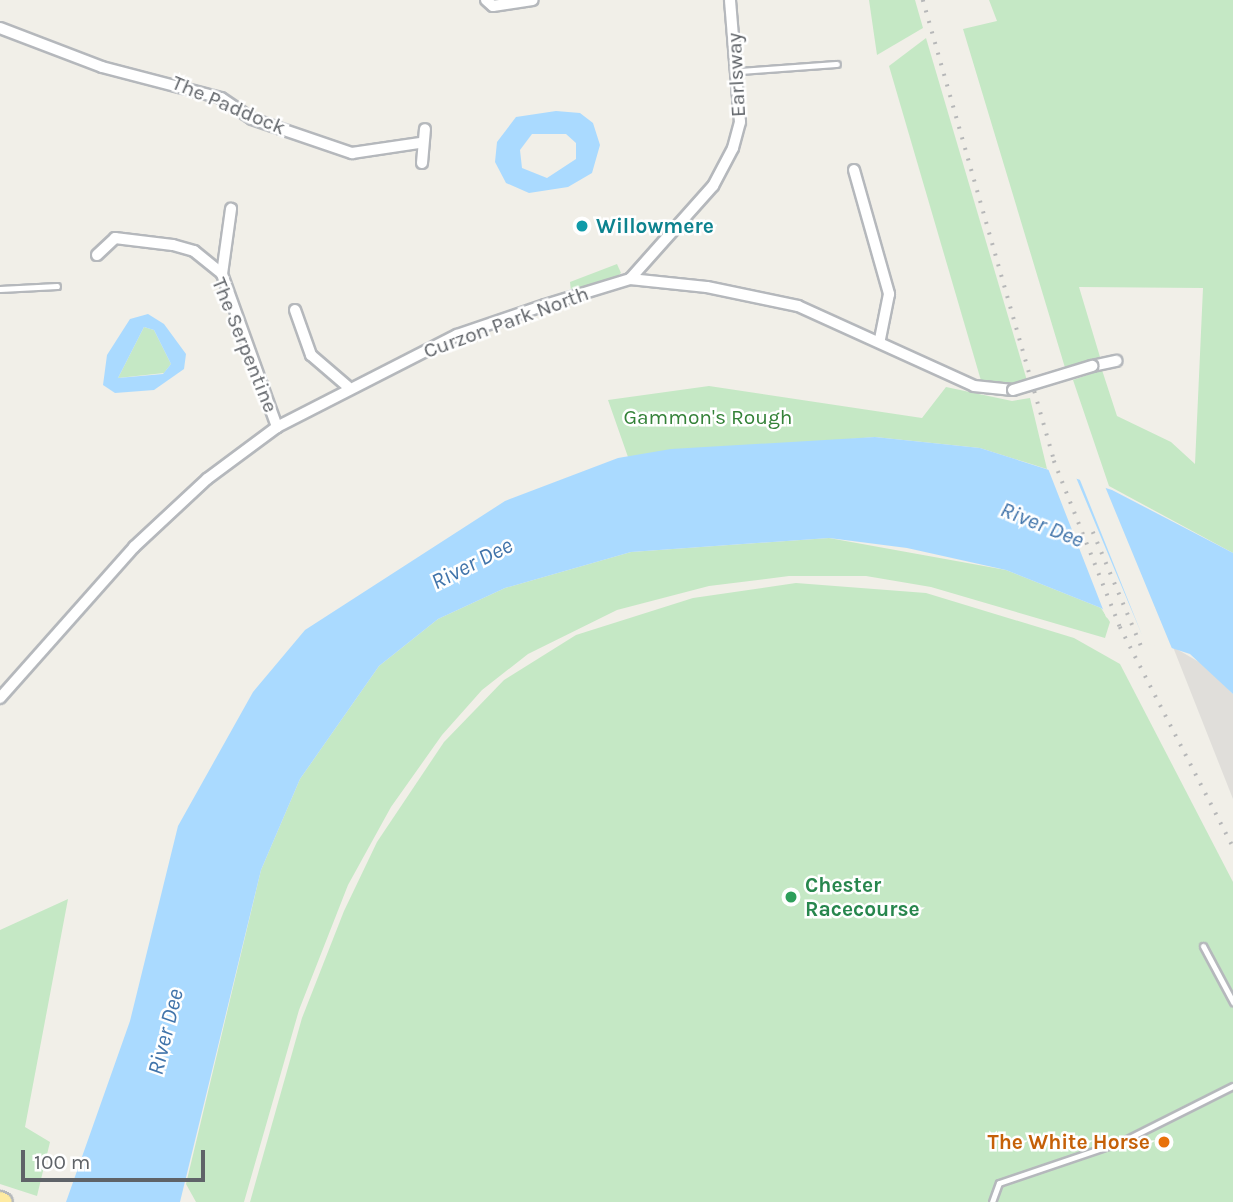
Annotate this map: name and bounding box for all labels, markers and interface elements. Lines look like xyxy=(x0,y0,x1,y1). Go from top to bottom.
street label: Earlsway xyxy=(721,32,751,118)
street label: The Paddock xyxy=(168,70,290,140)
place label: Willowmere xyxy=(596,213,714,239)
marker: Willowmere xyxy=(574,218,590,234)
street label: The Serpentine xyxy=(206,274,284,416)
street label: Curzon Park North xyxy=(420,280,592,364)
park label: Gammon's Rough xyxy=(624,404,792,430)
water label: River Dee xyxy=(996,496,1088,554)
water label: River Dee xyxy=(427,532,517,596)
place label: Chester Racecourse xyxy=(805,872,920,922)
marker: Chester Racecourse xyxy=(783,889,799,905)
water label: River Dee xyxy=(142,986,190,1078)
place label: The White Horse xyxy=(988,1129,1150,1155)
marker: The White Horse xyxy=(1156,1134,1172,1150)
scale bar xyxy=(24,1136,208,1180)
text: 100 m xyxy=(34,1150,91,1174)

